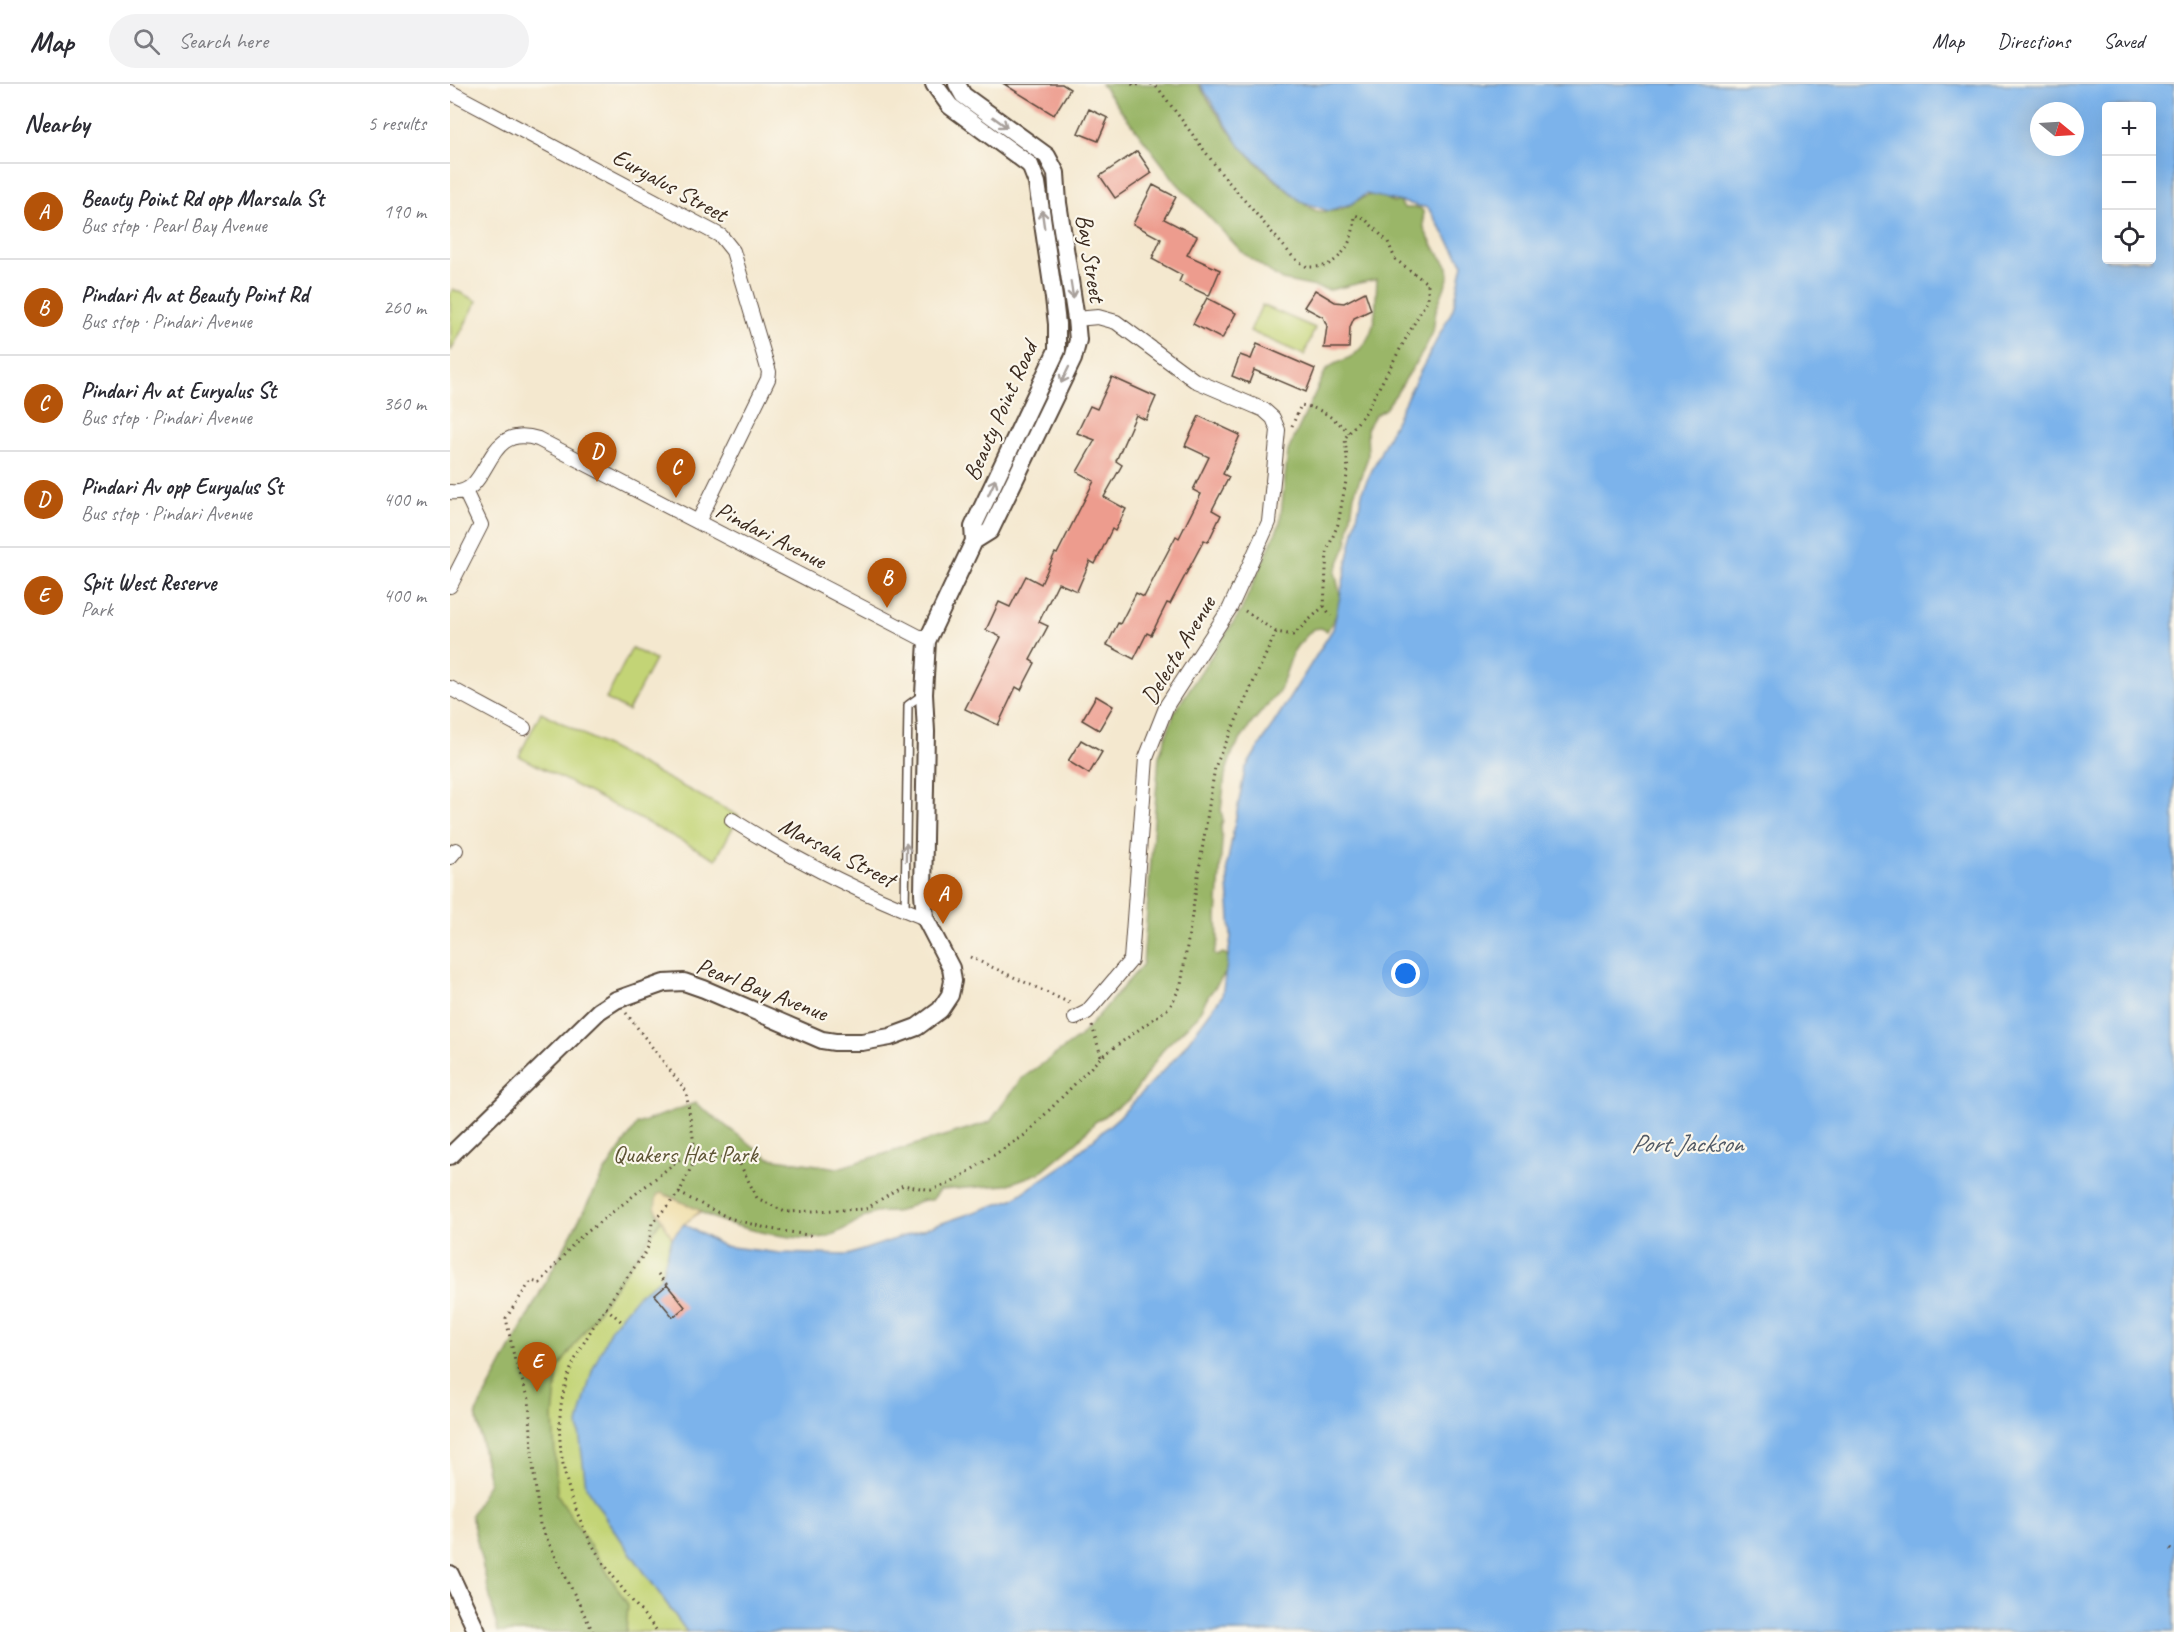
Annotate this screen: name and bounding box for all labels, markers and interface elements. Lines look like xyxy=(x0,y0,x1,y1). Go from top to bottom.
search box xyxy=(109,14,529,68)
text: Map xyxy=(30,24,73,59)
icon: search xyxy=(130,25,163,58)
text: Search here xyxy=(178,27,268,55)
text: Map xyxy=(1932,28,1964,54)
text: Directions xyxy=(1997,28,2070,54)
text: Saved xyxy=(2103,28,2144,54)
north arrow xyxy=(2030,102,2084,156)
map controls xyxy=(2102,102,2156,264)
button: + xyxy=(2102,102,2156,156)
text: Nearby xyxy=(24,107,89,140)
text: 5 results xyxy=(367,111,426,136)
one-way arrow xyxy=(992,115,1008,128)
street label: Euryalus Street xyxy=(607,141,734,230)
button: − xyxy=(2102,156,2156,210)
text: Beauty Point Rd opp Marsala St xyxy=(81,185,324,213)
text: A xyxy=(38,199,49,224)
text: 190 m xyxy=(383,199,426,224)
one-way arrow xyxy=(1037,210,1048,229)
button: locate xyxy=(2102,210,2156,264)
street label: Bay Street xyxy=(1069,212,1113,306)
text: Bus stop · Pearl Bay Avenue xyxy=(81,213,267,238)
one-way arrow xyxy=(1066,279,1077,299)
text: Pindari Av at Beauty Point Rd xyxy=(81,281,308,309)
text: B xyxy=(38,295,49,320)
text: 260 m xyxy=(383,295,426,320)
text: Bus stop · Pindari Avenue xyxy=(81,309,252,334)
street label: Beauty Point Road xyxy=(956,334,1045,485)
one-way arrow xyxy=(1059,366,1071,384)
text: Pindari Av at Euryalus St xyxy=(81,377,276,405)
text: C xyxy=(39,391,48,416)
text: 360 m xyxy=(383,391,426,416)
text: Bus stop · Pindari Avenue xyxy=(81,405,252,430)
pin: D xyxy=(578,432,616,482)
pin: C xyxy=(656,448,696,498)
text: Pindari Av opp Euryalus St xyxy=(81,473,283,501)
one-way arrow xyxy=(986,479,998,497)
text: D xyxy=(38,487,49,512)
text: 400 m xyxy=(383,487,426,512)
street label: Pindari Avenue xyxy=(711,494,833,577)
text: Bus stop · Pindari Avenue xyxy=(81,501,252,526)
pin: B xyxy=(868,558,906,608)
text: Spit West Reserve xyxy=(81,569,216,597)
text: E xyxy=(38,583,49,608)
text: 400 m xyxy=(383,583,426,608)
street label: Delecta Avenue xyxy=(1134,588,1223,710)
text: Park xyxy=(81,597,113,622)
street label: Marsala Street xyxy=(774,810,903,895)
one-way arrow xyxy=(900,842,912,862)
pin: A xyxy=(924,874,962,924)
street label: Pearl Bay Avenue xyxy=(692,950,834,1028)
your location xyxy=(1391,959,1420,988)
water label: Port Jackson xyxy=(1631,1127,1745,1160)
park label: Quakers Hat Park xyxy=(613,1139,759,1169)
pin: E xyxy=(518,1342,556,1392)

